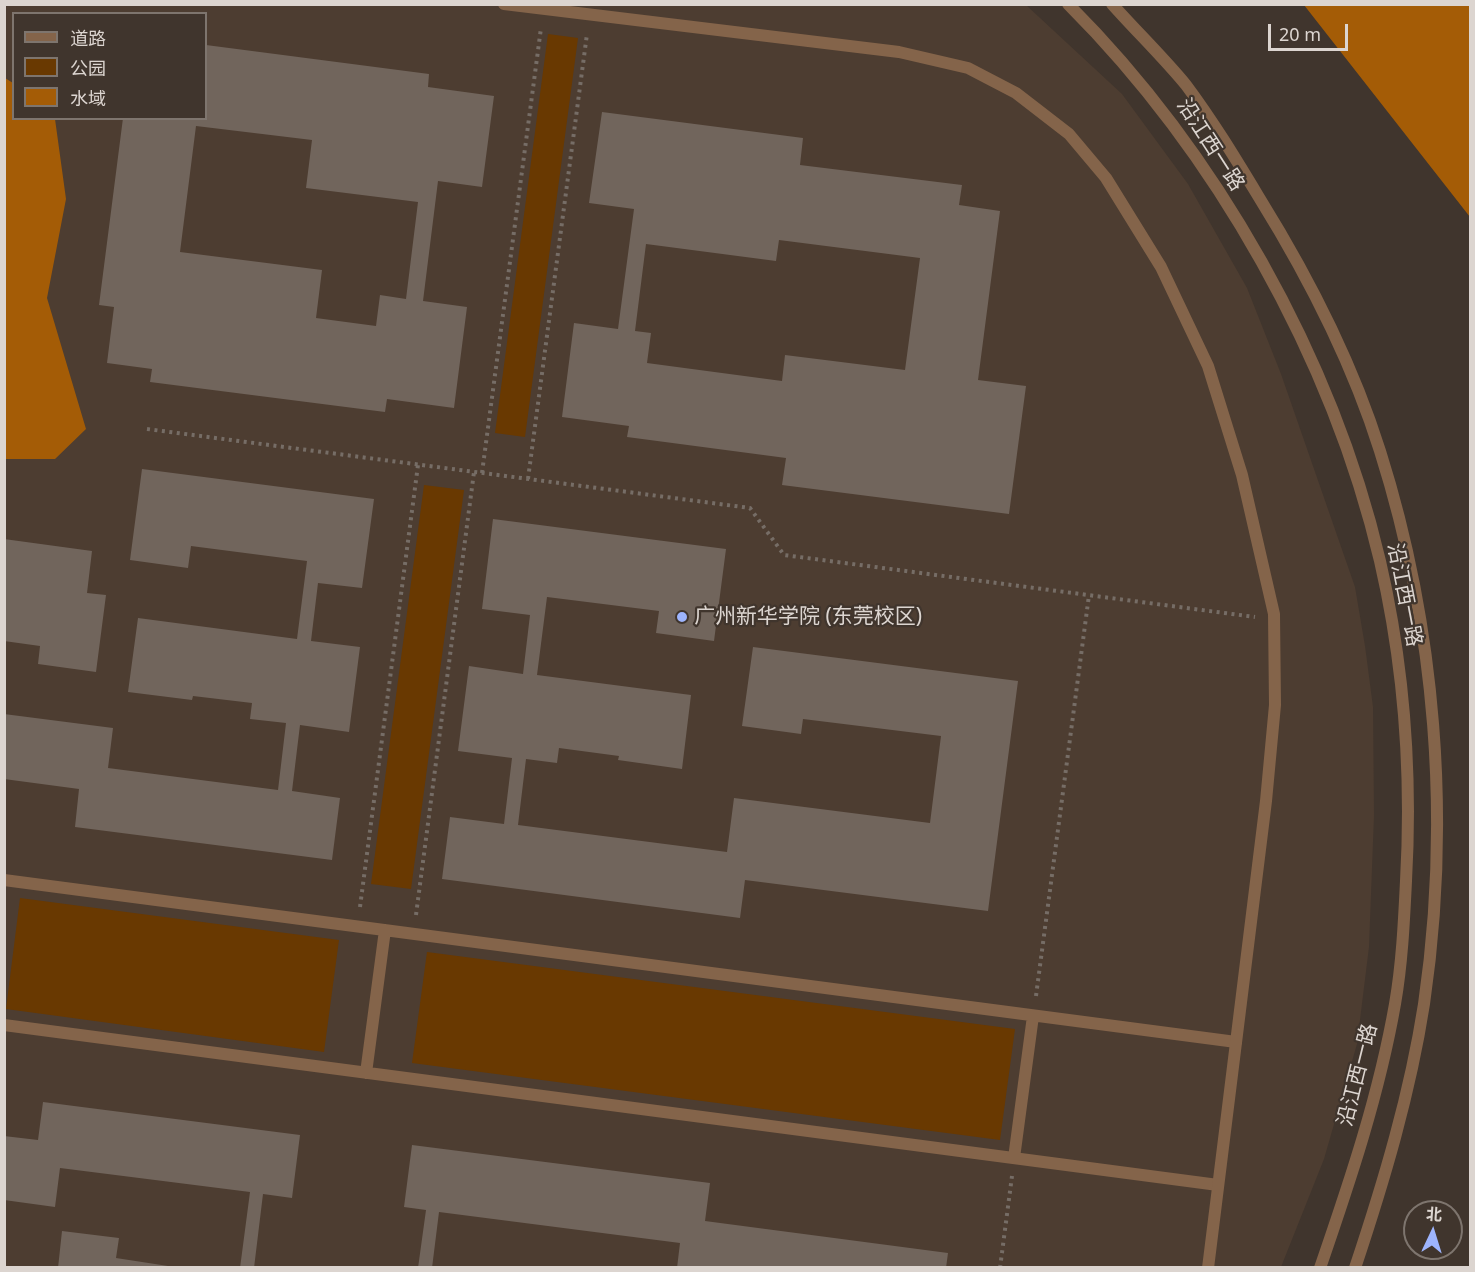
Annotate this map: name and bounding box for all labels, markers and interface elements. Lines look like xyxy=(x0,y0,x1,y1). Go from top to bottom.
legend xyxy=(12,12,207,120)
scale bar xyxy=(1271,12,1350,50)
text: 20 m xyxy=(1279,22,1321,46)
text: 道路 xyxy=(70,26,106,50)
text: 公园 xyxy=(70,56,106,80)
text: 水域 xyxy=(70,86,106,110)
street label: 沿江西一路 xyxy=(1171,94,1249,196)
street label: 沿江西一路 xyxy=(1382,541,1426,649)
place label: 广州新华学院 (东莞校区) xyxy=(694,604,922,630)
marker: 广州新华学院 (东莞校区) xyxy=(675,610,689,624)
street label: 沿江西一路 xyxy=(1333,1021,1383,1129)
north arrow xyxy=(1403,1200,1463,1260)
text: 北 xyxy=(1425,1203,1443,1226)

